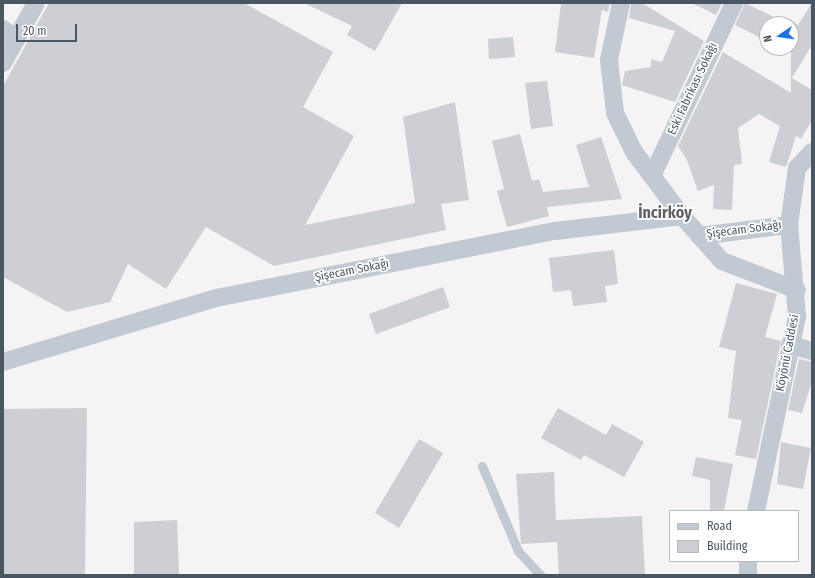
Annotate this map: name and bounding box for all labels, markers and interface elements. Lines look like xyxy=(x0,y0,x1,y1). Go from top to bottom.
scale bar xyxy=(18,16,79,42)
north arrow xyxy=(759,16,799,56)
text: 20 m xyxy=(23,24,47,38)
text: N xyxy=(761,34,775,43)
street label: Eski Fabrikası Sokağı xyxy=(665,40,721,138)
district label: İncirköy xyxy=(638,203,692,223)
street label: Şişecam Sokağı xyxy=(706,218,782,242)
street label: Şişecam Sokağı xyxy=(314,257,390,285)
street label: Köyönü Caddesi xyxy=(773,313,803,393)
legend xyxy=(669,510,799,562)
text: Road xyxy=(707,519,732,533)
text: Building xyxy=(707,539,747,553)

